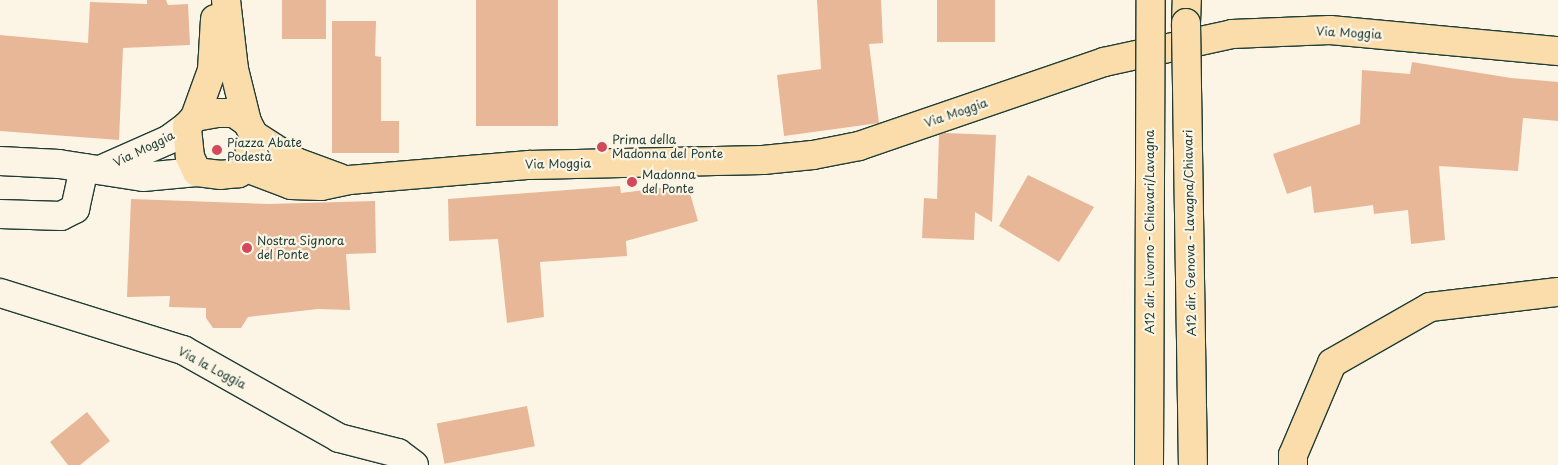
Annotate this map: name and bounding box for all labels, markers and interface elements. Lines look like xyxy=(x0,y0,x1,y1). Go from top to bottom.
street label: Via Moggia xyxy=(1316,24,1382,42)
street label: Via Moggia xyxy=(923,96,989,130)
street label: Via Moggia xyxy=(112,128,176,170)
street label: A12 dir. Livorno - Chiavari/Lavagna xyxy=(1143,129,1157,335)
street label: A12 dir. Genova - Lavagna/Chiavari xyxy=(1181,129,1199,337)
place label: Prima della Madonna del Ponte xyxy=(612,133,722,161)
place label: Piazza Abate Podestà xyxy=(227,136,302,164)
marker: Prima della Madonna del Ponte xyxy=(596,141,608,153)
marker: Piazza Abate Podestà xyxy=(211,144,223,156)
street label: Via Moggia xyxy=(525,156,591,172)
place label: Madonna del Ponte xyxy=(642,168,696,196)
marker: Madonna del Ponte xyxy=(626,176,638,188)
place label: Nostra Signora del Ponte xyxy=(257,234,345,262)
marker: Nostra Signora del Ponte xyxy=(241,242,253,254)
street label: Via la Loggia xyxy=(175,344,249,392)

